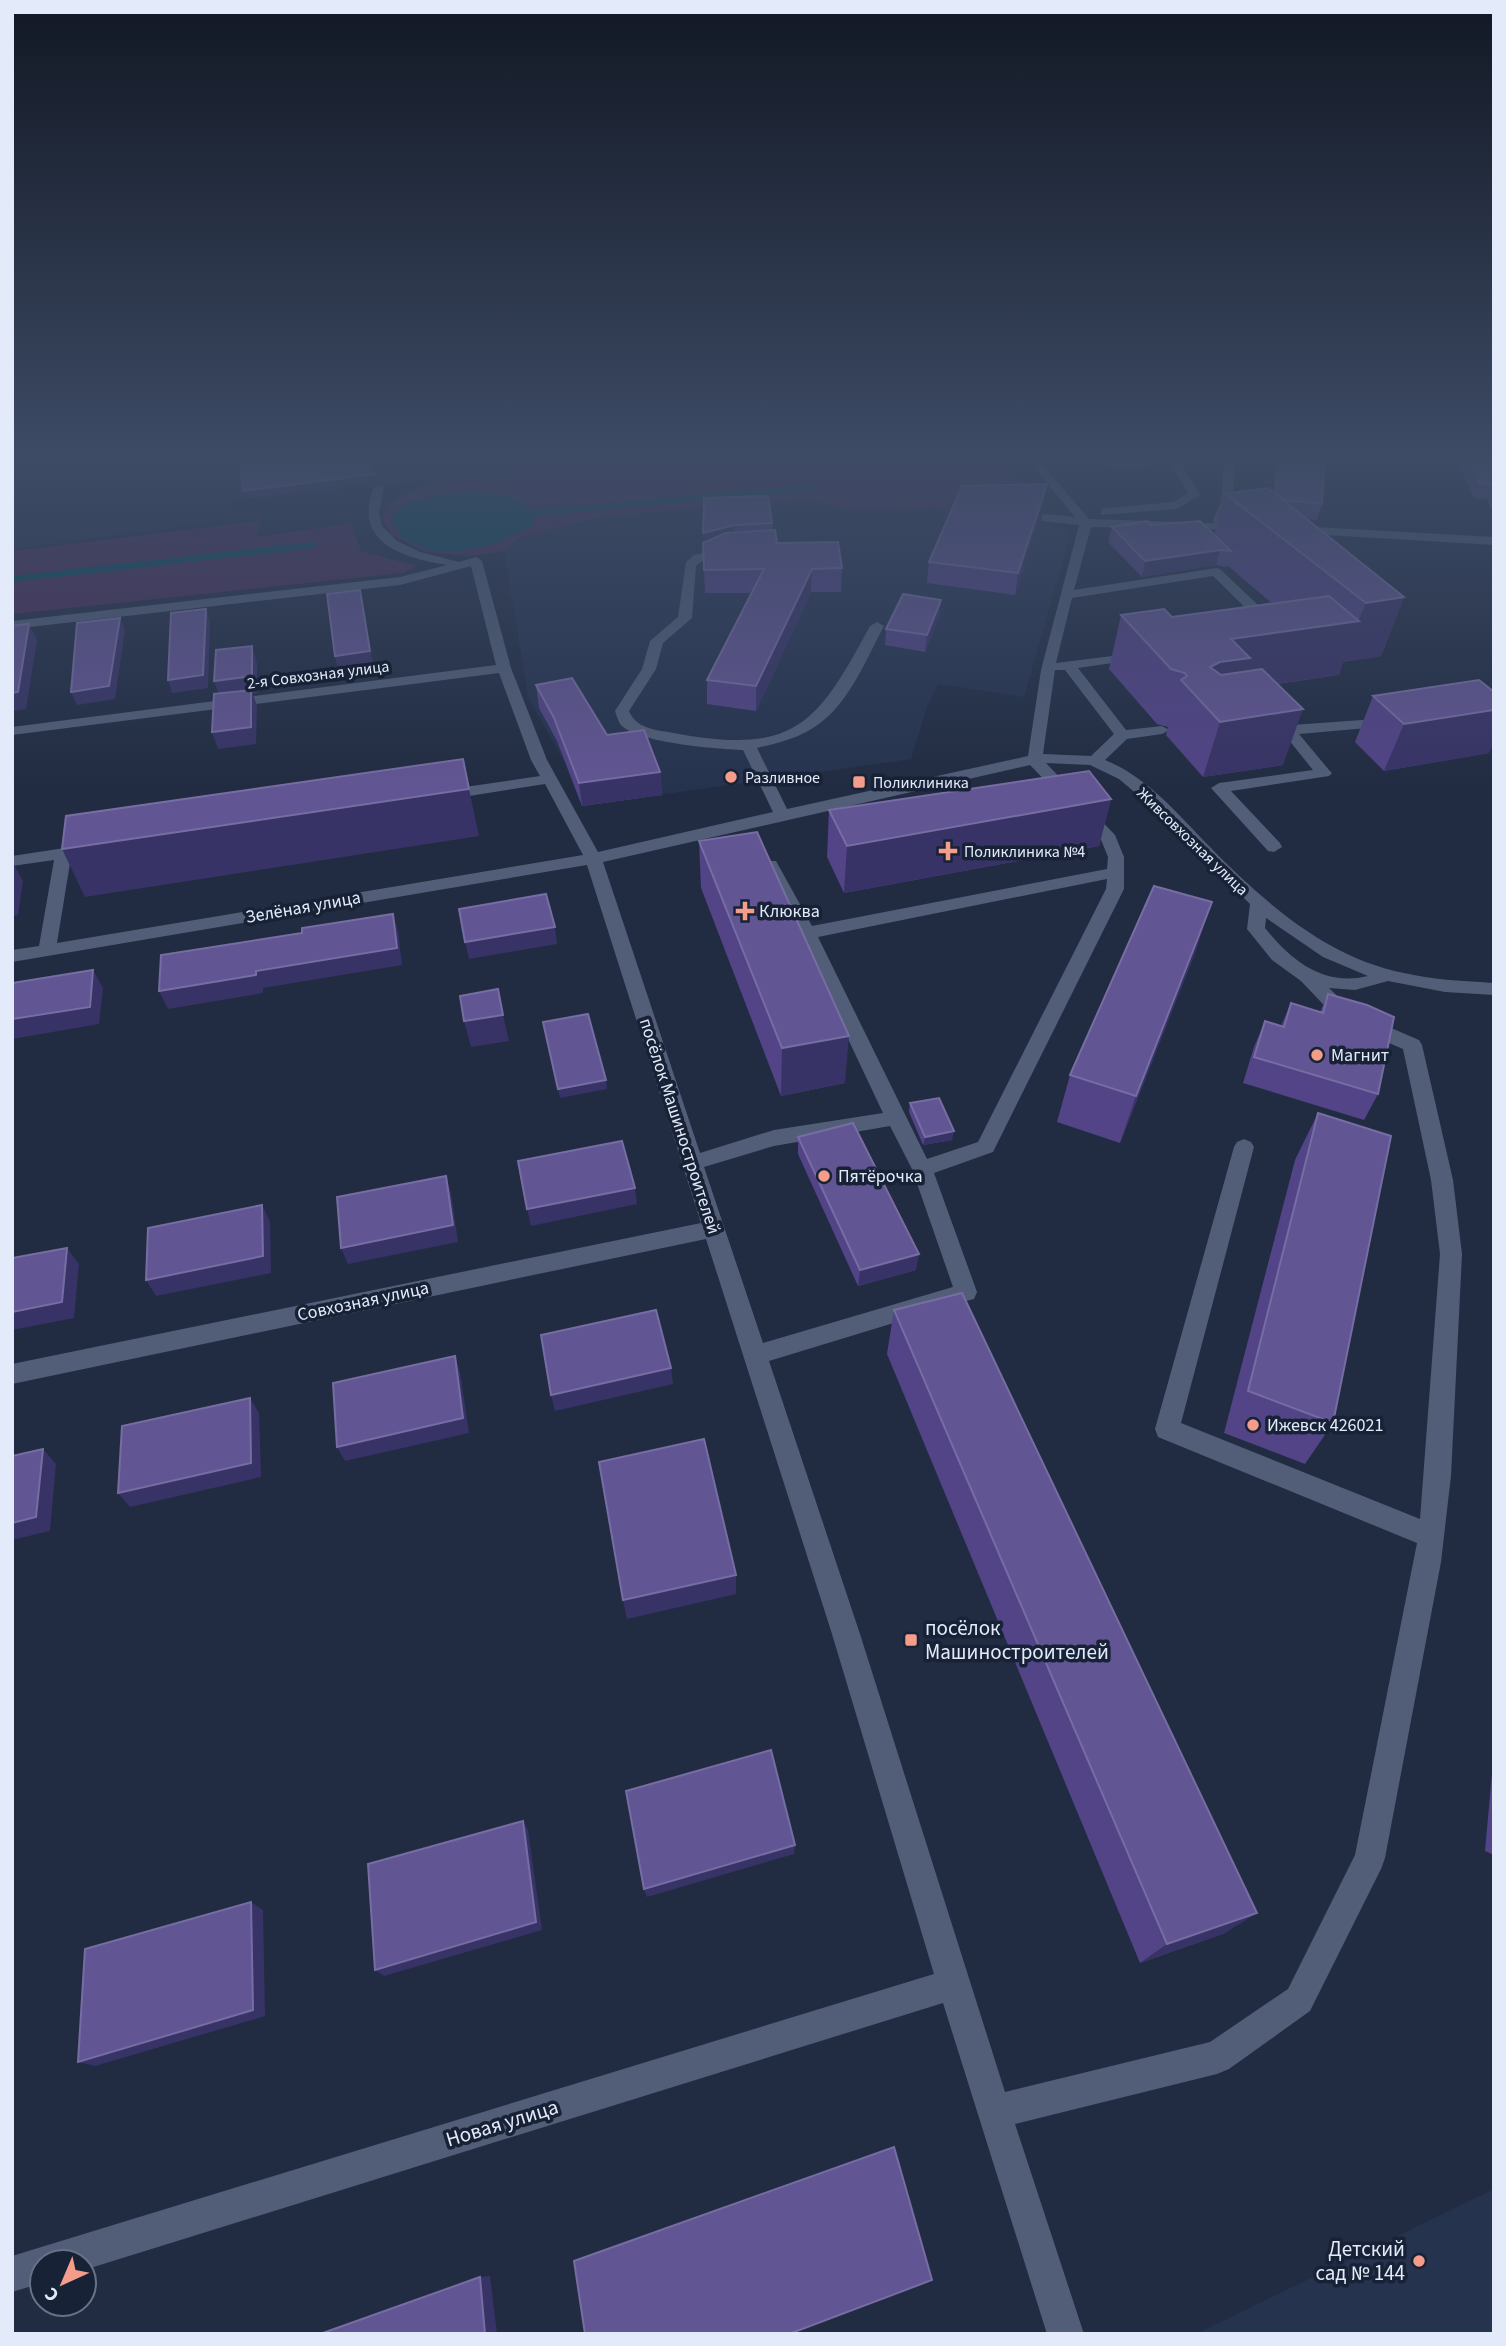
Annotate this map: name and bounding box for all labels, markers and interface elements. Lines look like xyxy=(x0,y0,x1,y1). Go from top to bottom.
street label: 2-я Совхозная улица xyxy=(246,655,390,695)
place label: Разливное xyxy=(745,767,820,789)
marker: Разливное xyxy=(723,769,739,785)
place label: Поликлиника xyxy=(873,772,969,794)
marker: Поликлиника xyxy=(851,774,867,790)
street label: Живсовхозная улица xyxy=(1132,783,1253,901)
marker: Поликлиника №4 xyxy=(938,841,958,861)
place label: Поликлиника №4 xyxy=(964,841,1085,863)
street label: Зелёная улица xyxy=(244,885,363,930)
place label: Клюква xyxy=(759,899,820,924)
marker: Клюква xyxy=(737,903,753,919)
street label: посёлок Машиностроителей xyxy=(633,1015,726,1237)
place label: Магнит xyxy=(1331,1043,1389,1068)
marker: Магнит xyxy=(1309,1047,1325,1063)
place label: Пятёрочка xyxy=(838,1164,923,1189)
marker: Пятёрочка xyxy=(816,1168,832,1184)
street label: Совхозная улица xyxy=(295,1275,431,1328)
place label: Ижевск 426021 xyxy=(1267,1413,1383,1438)
marker: Ижевск 426021 xyxy=(1245,1417,1261,1433)
place label: посёлок Машиностроителей xyxy=(925,1613,1109,1667)
marker: посёлок Машиностроителей xyxy=(903,1632,919,1648)
street label: Новая улица xyxy=(442,2092,562,2154)
place label: Детский сад № 144 xyxy=(1315,2234,1405,2288)
north arrow xyxy=(28,2248,98,2318)
marker: Детский сад № 144 xyxy=(1411,2253,1427,2269)
text: С xyxy=(39,2281,66,2308)

